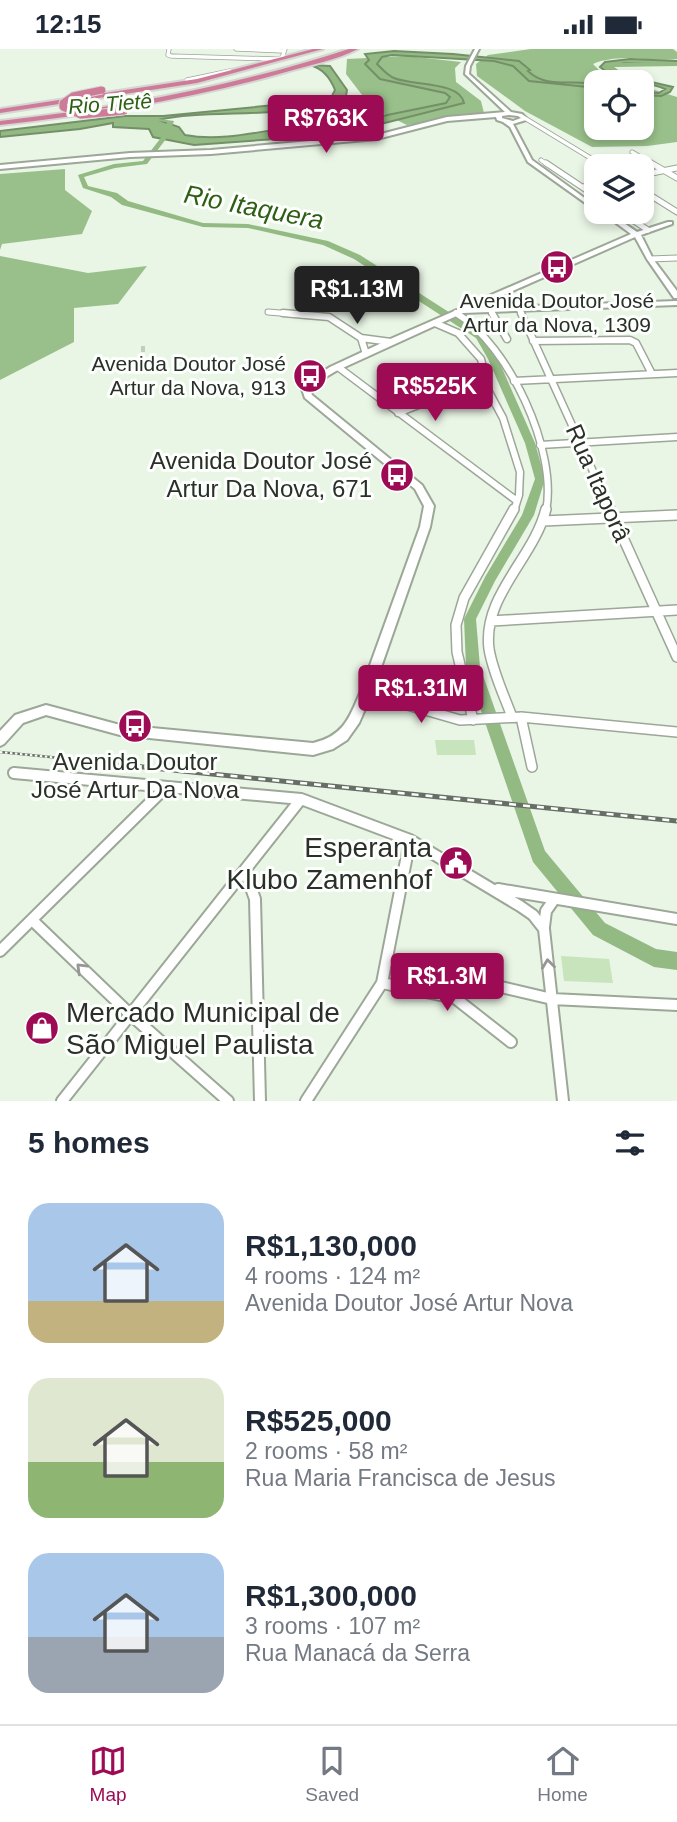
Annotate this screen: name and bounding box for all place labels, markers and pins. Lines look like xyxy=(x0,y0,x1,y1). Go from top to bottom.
pin: R$763K xyxy=(269,95,383,155)
bus stop icon: Avenida Doutor José Artur da Nova, 1309 xyxy=(538,248,576,286)
pin: R$1.13M xyxy=(292,267,422,326)
place label: Avenida Doutor José Artur da Nova, 1309 xyxy=(460,289,654,336)
place label: Avenida Doutor José Artur da Nova, 913 xyxy=(91,352,286,399)
bus stop icon: Avenida Doutor José Artur da Nova, 913 xyxy=(291,357,329,395)
pin: R$525K xyxy=(378,363,492,423)
place label: Avenida Doutor José Artur Da Nova, 671 xyxy=(150,447,372,502)
bus stop icon: Avenida Doutor José Artur Da Nova, 671 xyxy=(378,456,416,494)
pin: R$1.31M xyxy=(356,665,486,725)
bus stop icon: Avenida Doutor José Artur Da Nova xyxy=(116,707,154,745)
place label: Avenida Doutor José Artur Da Nova xyxy=(31,748,240,803)
place label: Esperanta Klubo Zamenhof xyxy=(227,832,432,895)
public building icon: Esperanta Klubo Zamenhof xyxy=(437,844,475,882)
pin: R$1.3M xyxy=(390,953,504,1013)
place label: Mercado Municipal de São Miguel Paulista xyxy=(66,997,340,1060)
shop icon: Mercado Municipal de São Miguel Paulista xyxy=(23,1009,61,1047)

